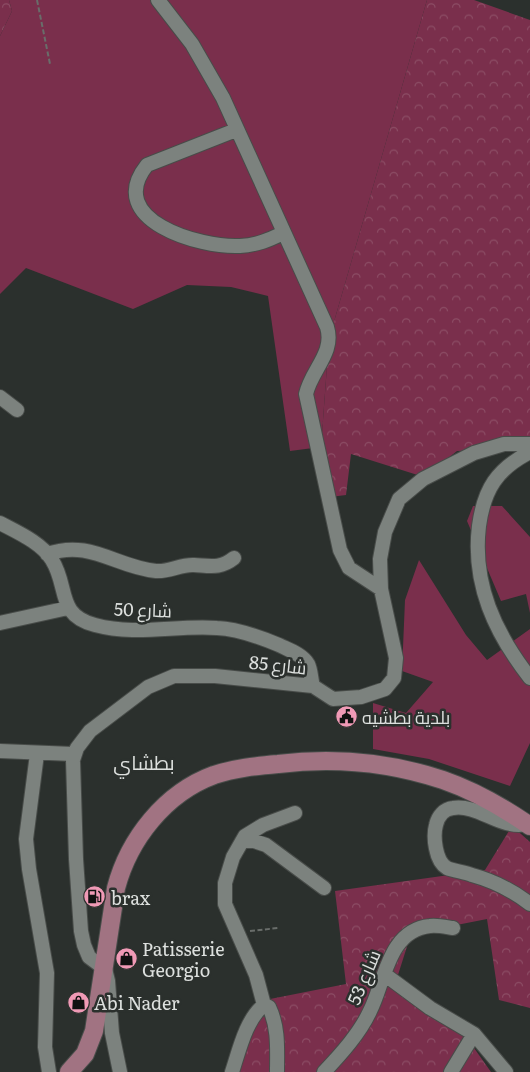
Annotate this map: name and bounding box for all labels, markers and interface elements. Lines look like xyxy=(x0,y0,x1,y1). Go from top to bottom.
street label: شارع 50 xyxy=(114,594,172,624)
street label: شارع 85 xyxy=(248,648,308,680)
place label: بلدية بطشيه xyxy=(362,703,450,730)
public building icon: بلدية بطشيه xyxy=(334,704,358,728)
district label: بطشاي xyxy=(113,746,175,779)
place label: brax xyxy=(111,884,151,911)
fuel station icon: brax xyxy=(83,885,107,909)
place label: Patisserie Georgio xyxy=(142,935,225,983)
street label: شارع 53 xyxy=(339,945,387,1009)
shop icon: Patisserie Georgio xyxy=(114,946,138,970)
place label: Abi Nader xyxy=(94,989,180,1016)
shop icon: Abi Nader xyxy=(66,990,90,1014)

